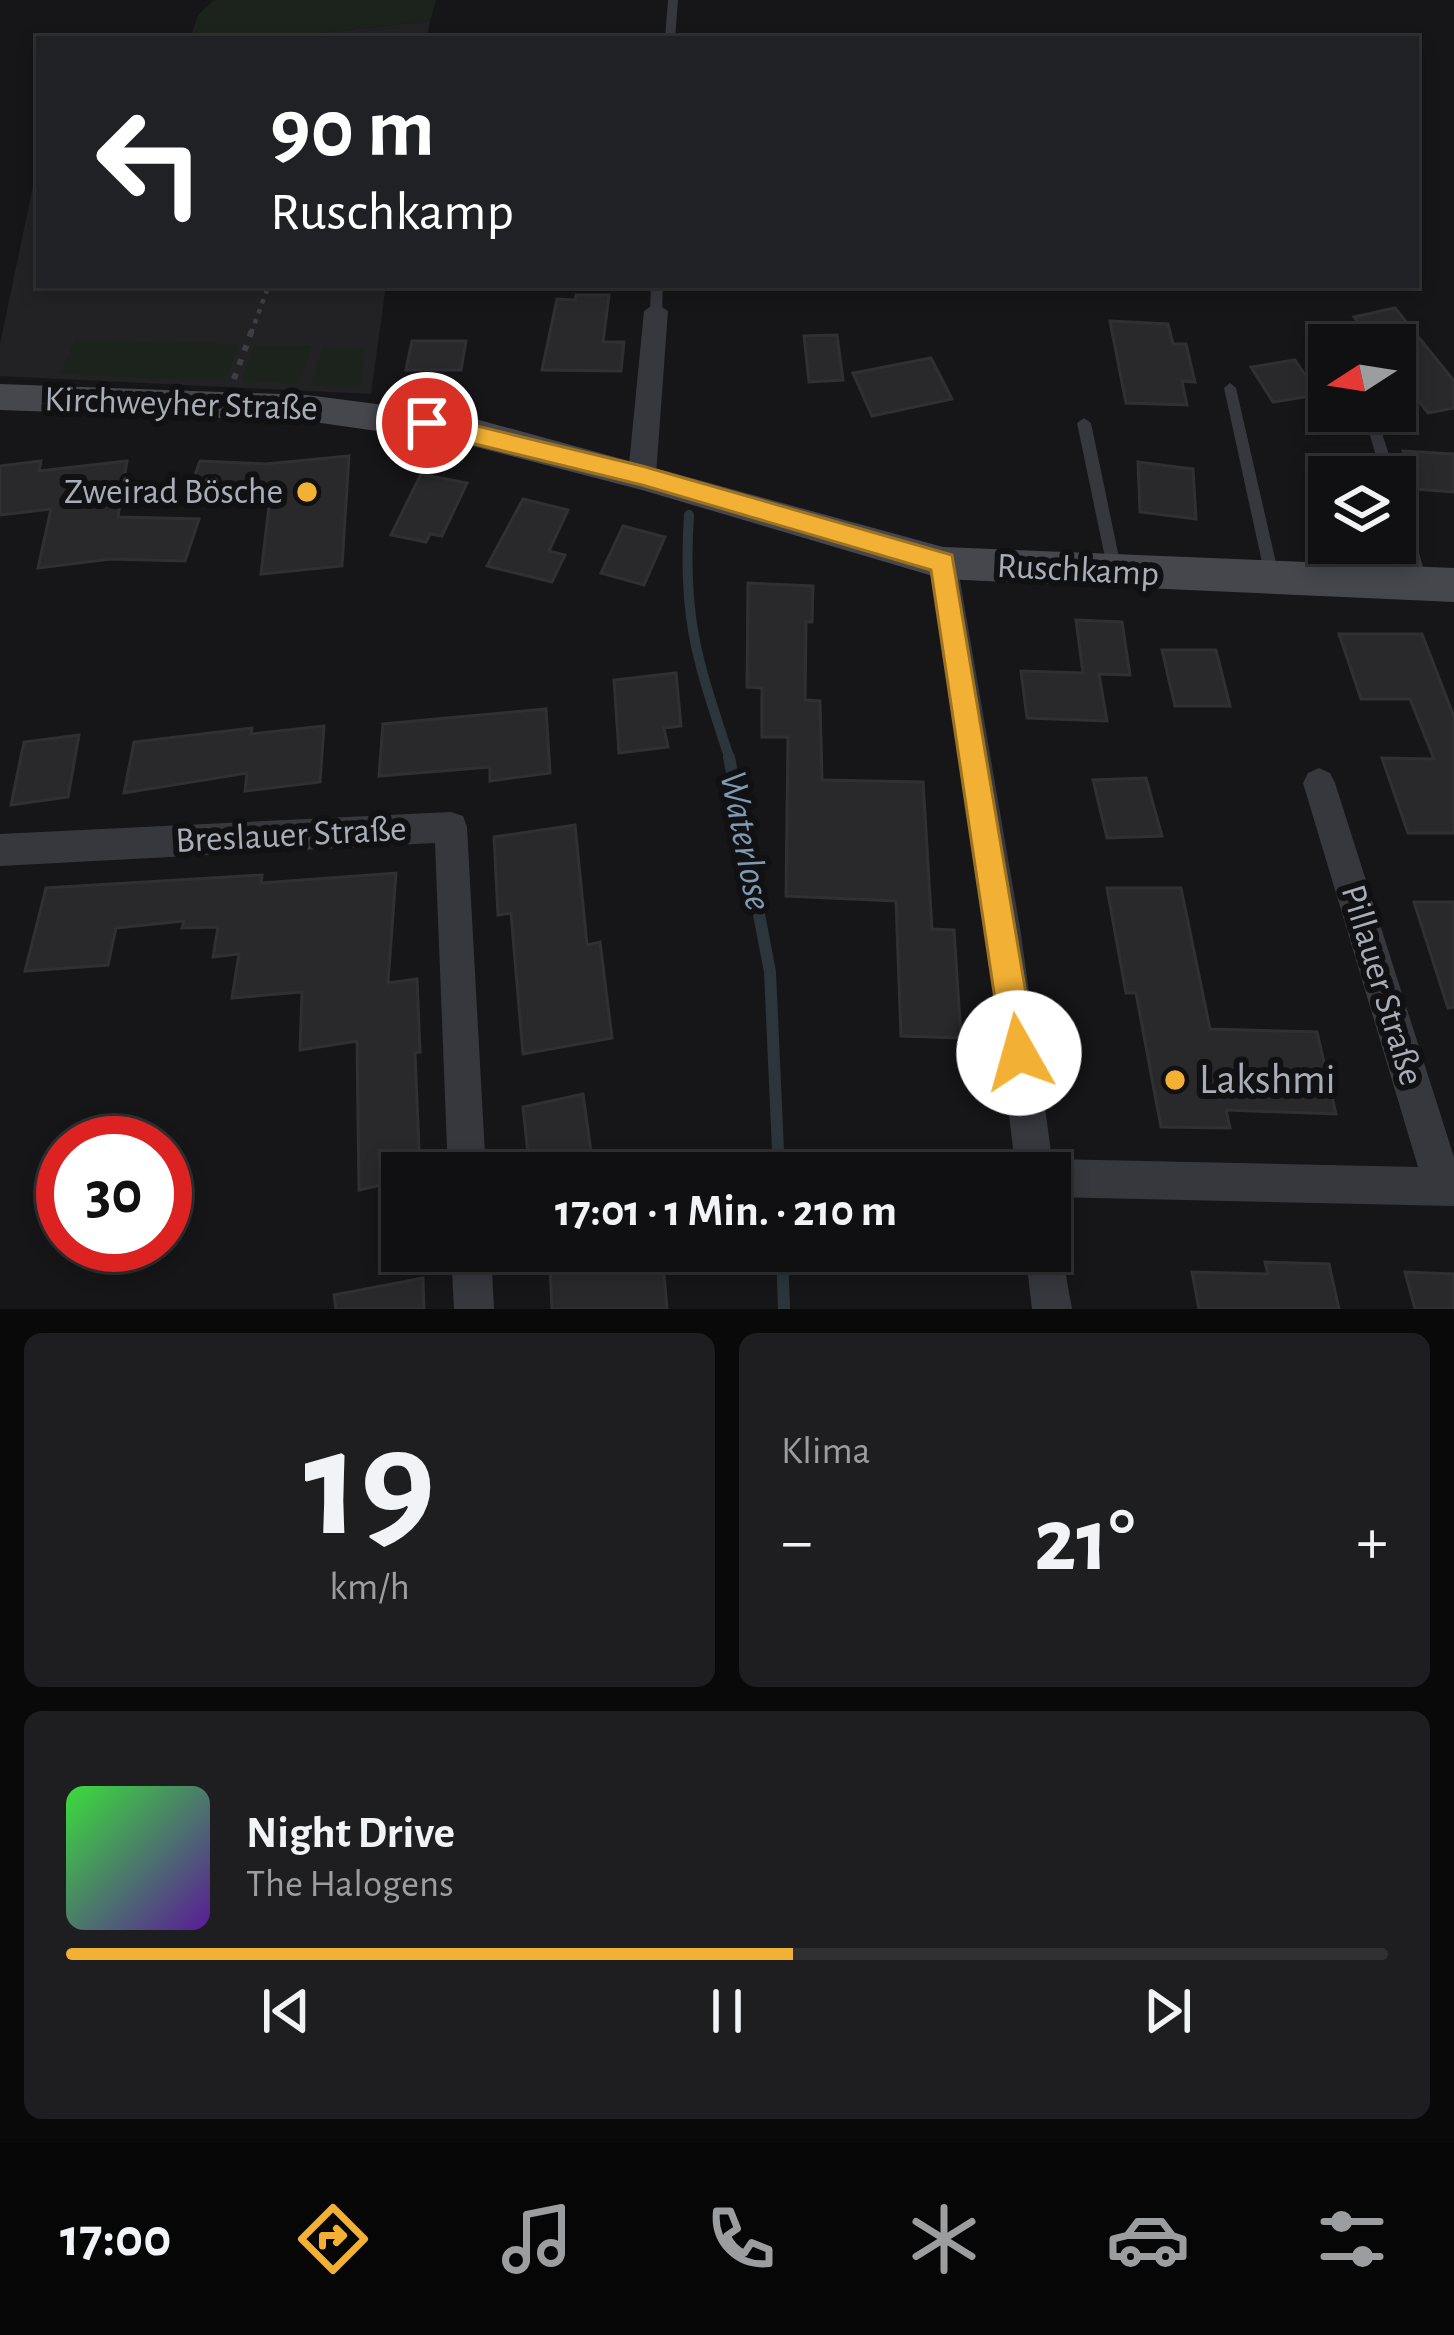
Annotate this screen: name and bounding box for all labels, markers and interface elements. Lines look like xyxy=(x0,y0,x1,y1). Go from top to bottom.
icon: left xyxy=(72,84,228,240)
text: 90 m xyxy=(270,88,435,172)
text: Ruschkamp xyxy=(270,186,514,240)
north arrow xyxy=(1308,324,1416,432)
map controls xyxy=(1308,324,1416,564)
pin xyxy=(376,372,478,474)
street label: Kirchweyher Straße xyxy=(44,381,318,427)
icon: arrive xyxy=(394,390,460,456)
button: layers xyxy=(1308,456,1416,564)
place label: Zweirad Bösche xyxy=(64,474,283,510)
marker: Zweirad Bösche xyxy=(294,479,320,505)
street label: Ruschkamp xyxy=(996,548,1160,592)
water label: Waterlose xyxy=(712,768,778,914)
street label: Breslauer Straße xyxy=(175,811,407,859)
street label: Pillauer Straße xyxy=(1334,881,1430,1089)
position arrow xyxy=(956,990,1082,1116)
place label: Lakshmi xyxy=(1199,1059,1336,1101)
marker: Lakshmi xyxy=(1162,1067,1188,1093)
speed limit sign: 30 xyxy=(36,1116,192,1272)
text: 17:01 · 1 Min. · 210 m xyxy=(555,1189,897,1234)
text: 19 xyxy=(304,1408,435,1564)
text: Klima xyxy=(781,1432,871,1471)
text: 21° xyxy=(1034,1497,1135,1587)
text: − xyxy=(781,1509,813,1575)
text: + xyxy=(1356,1509,1388,1575)
text: km/h xyxy=(329,1568,410,1607)
text: Night Drive xyxy=(246,1811,455,1856)
text: The Halogens xyxy=(246,1865,454,1904)
icon: previous xyxy=(253,1978,319,2044)
icon: pause xyxy=(694,1978,760,2044)
icon: next xyxy=(1135,1978,1201,2044)
icon: directions xyxy=(291,2197,375,2281)
icon: music xyxy=(495,2197,579,2281)
icon: phone xyxy=(699,2197,783,2281)
icon: climate xyxy=(902,2197,986,2281)
icon: car xyxy=(1106,2197,1190,2281)
icon: filters xyxy=(1310,2197,1394,2281)
text: 17:00 xyxy=(60,2212,171,2266)

